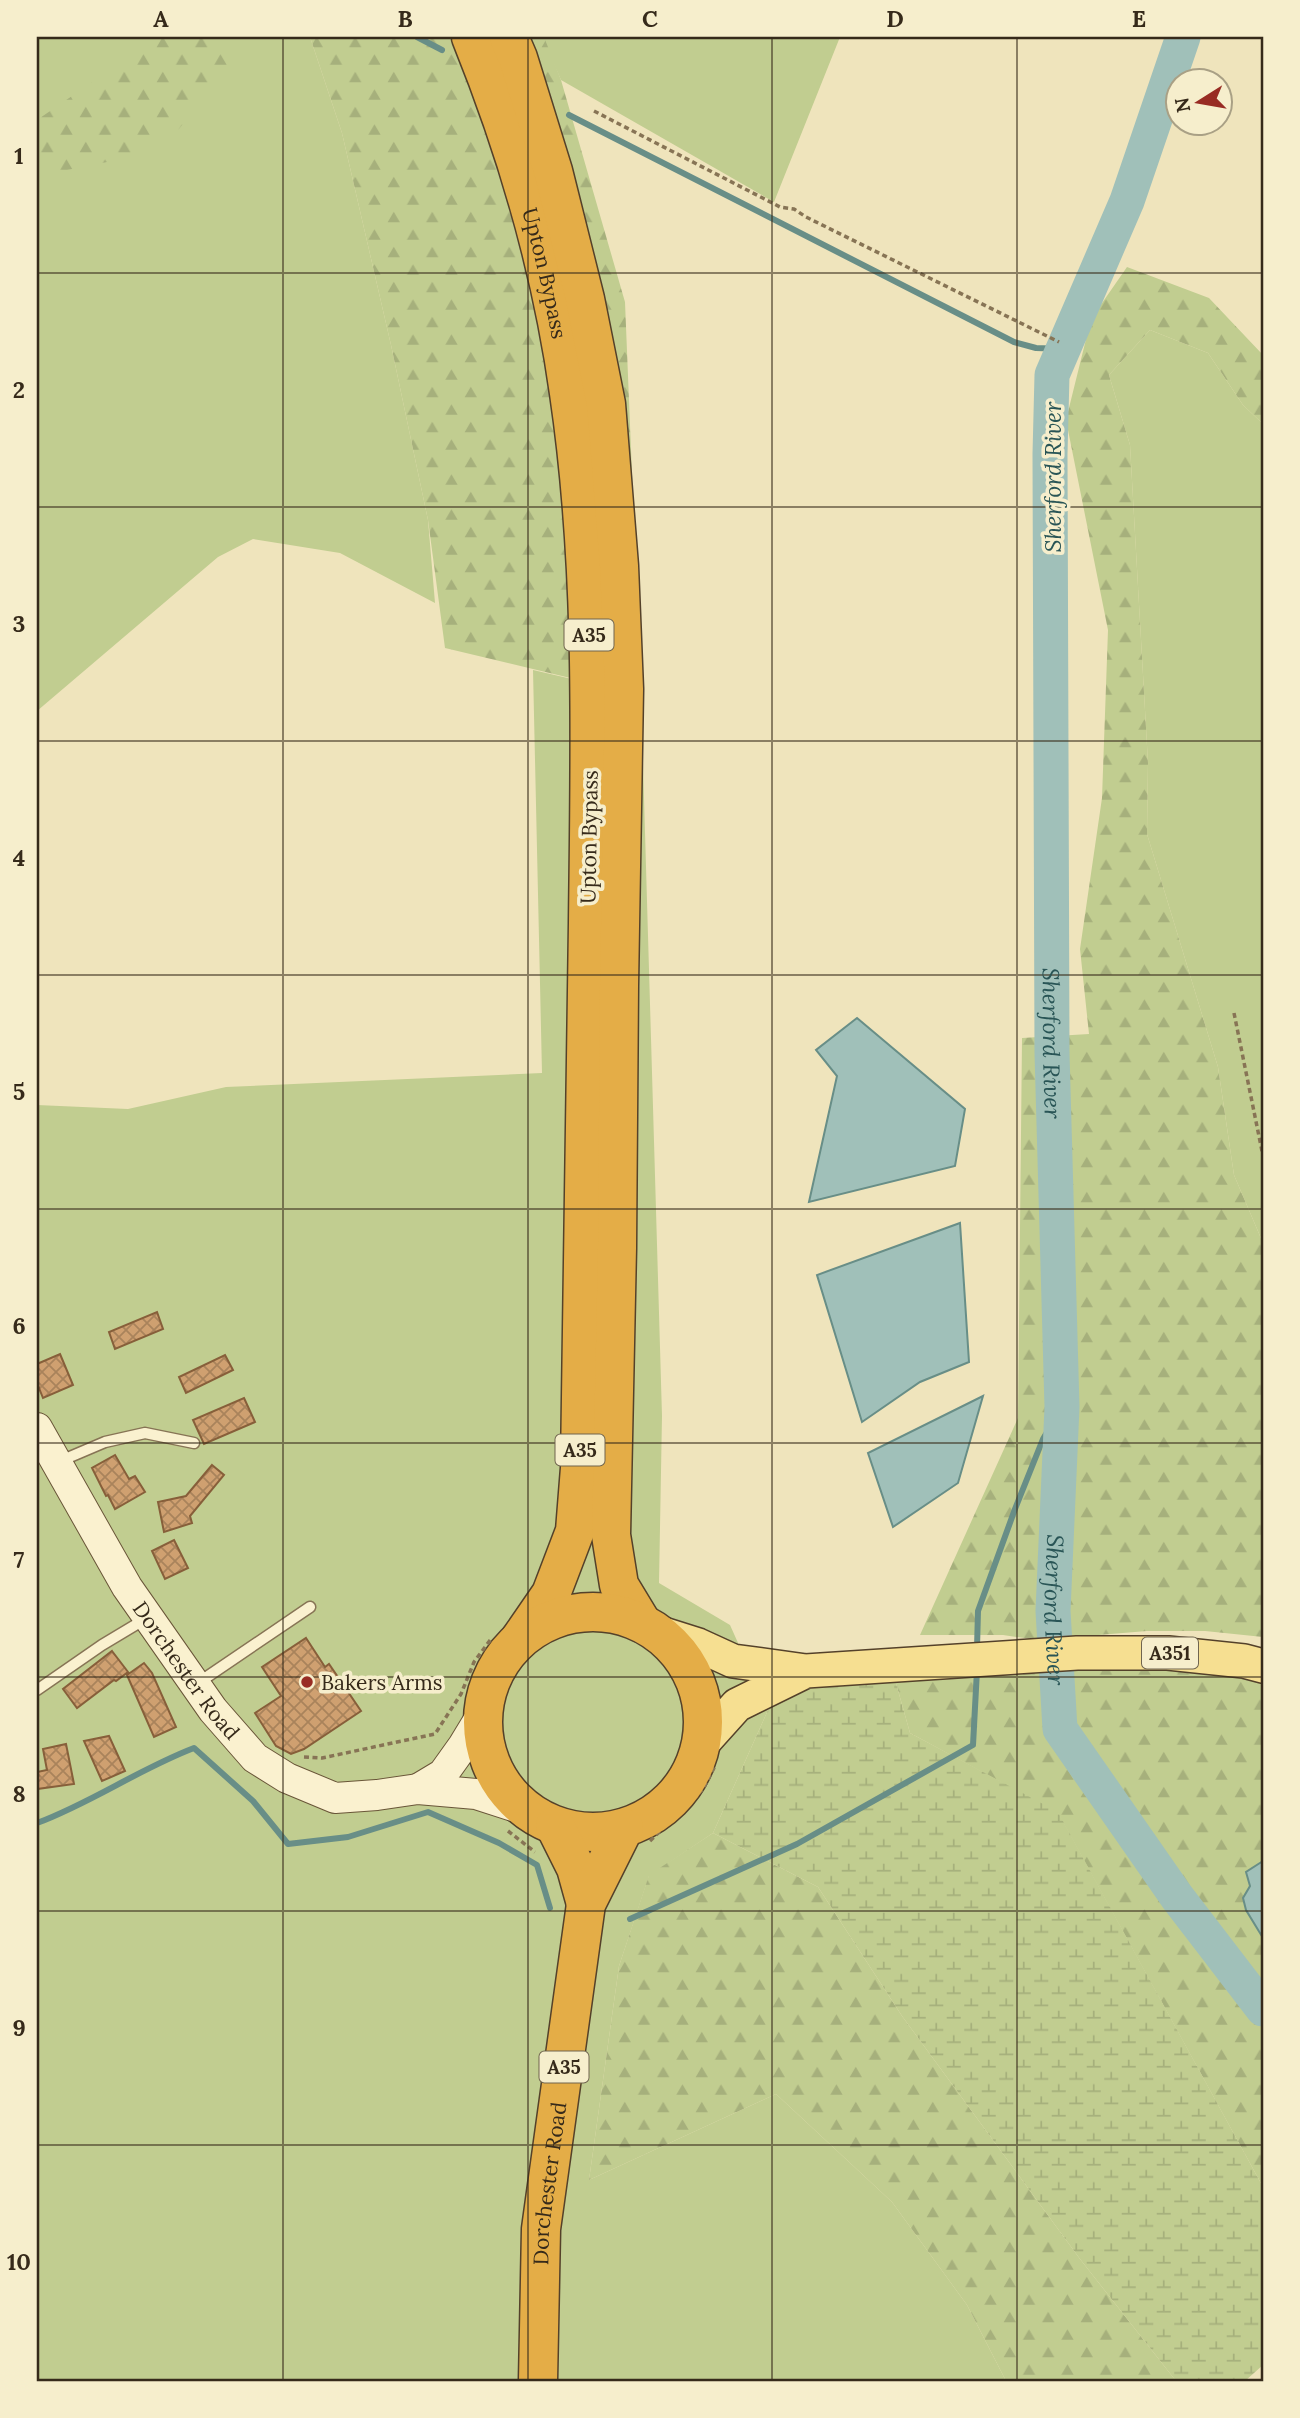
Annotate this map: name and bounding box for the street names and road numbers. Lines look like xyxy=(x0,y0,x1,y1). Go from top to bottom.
street label: Upton Bypass xyxy=(517,205,573,341)
road number: A35 xyxy=(564,620,614,650)
street label: Upton Bypass xyxy=(574,770,604,904)
road number: A35 xyxy=(556,1434,604,1466)
street label: Dorchester Road xyxy=(127,1596,246,1745)
road number: A351 xyxy=(1142,1638,1198,1668)
road number: A35 xyxy=(540,2052,588,2082)
street label: Dorchester Road xyxy=(527,2100,572,2266)

